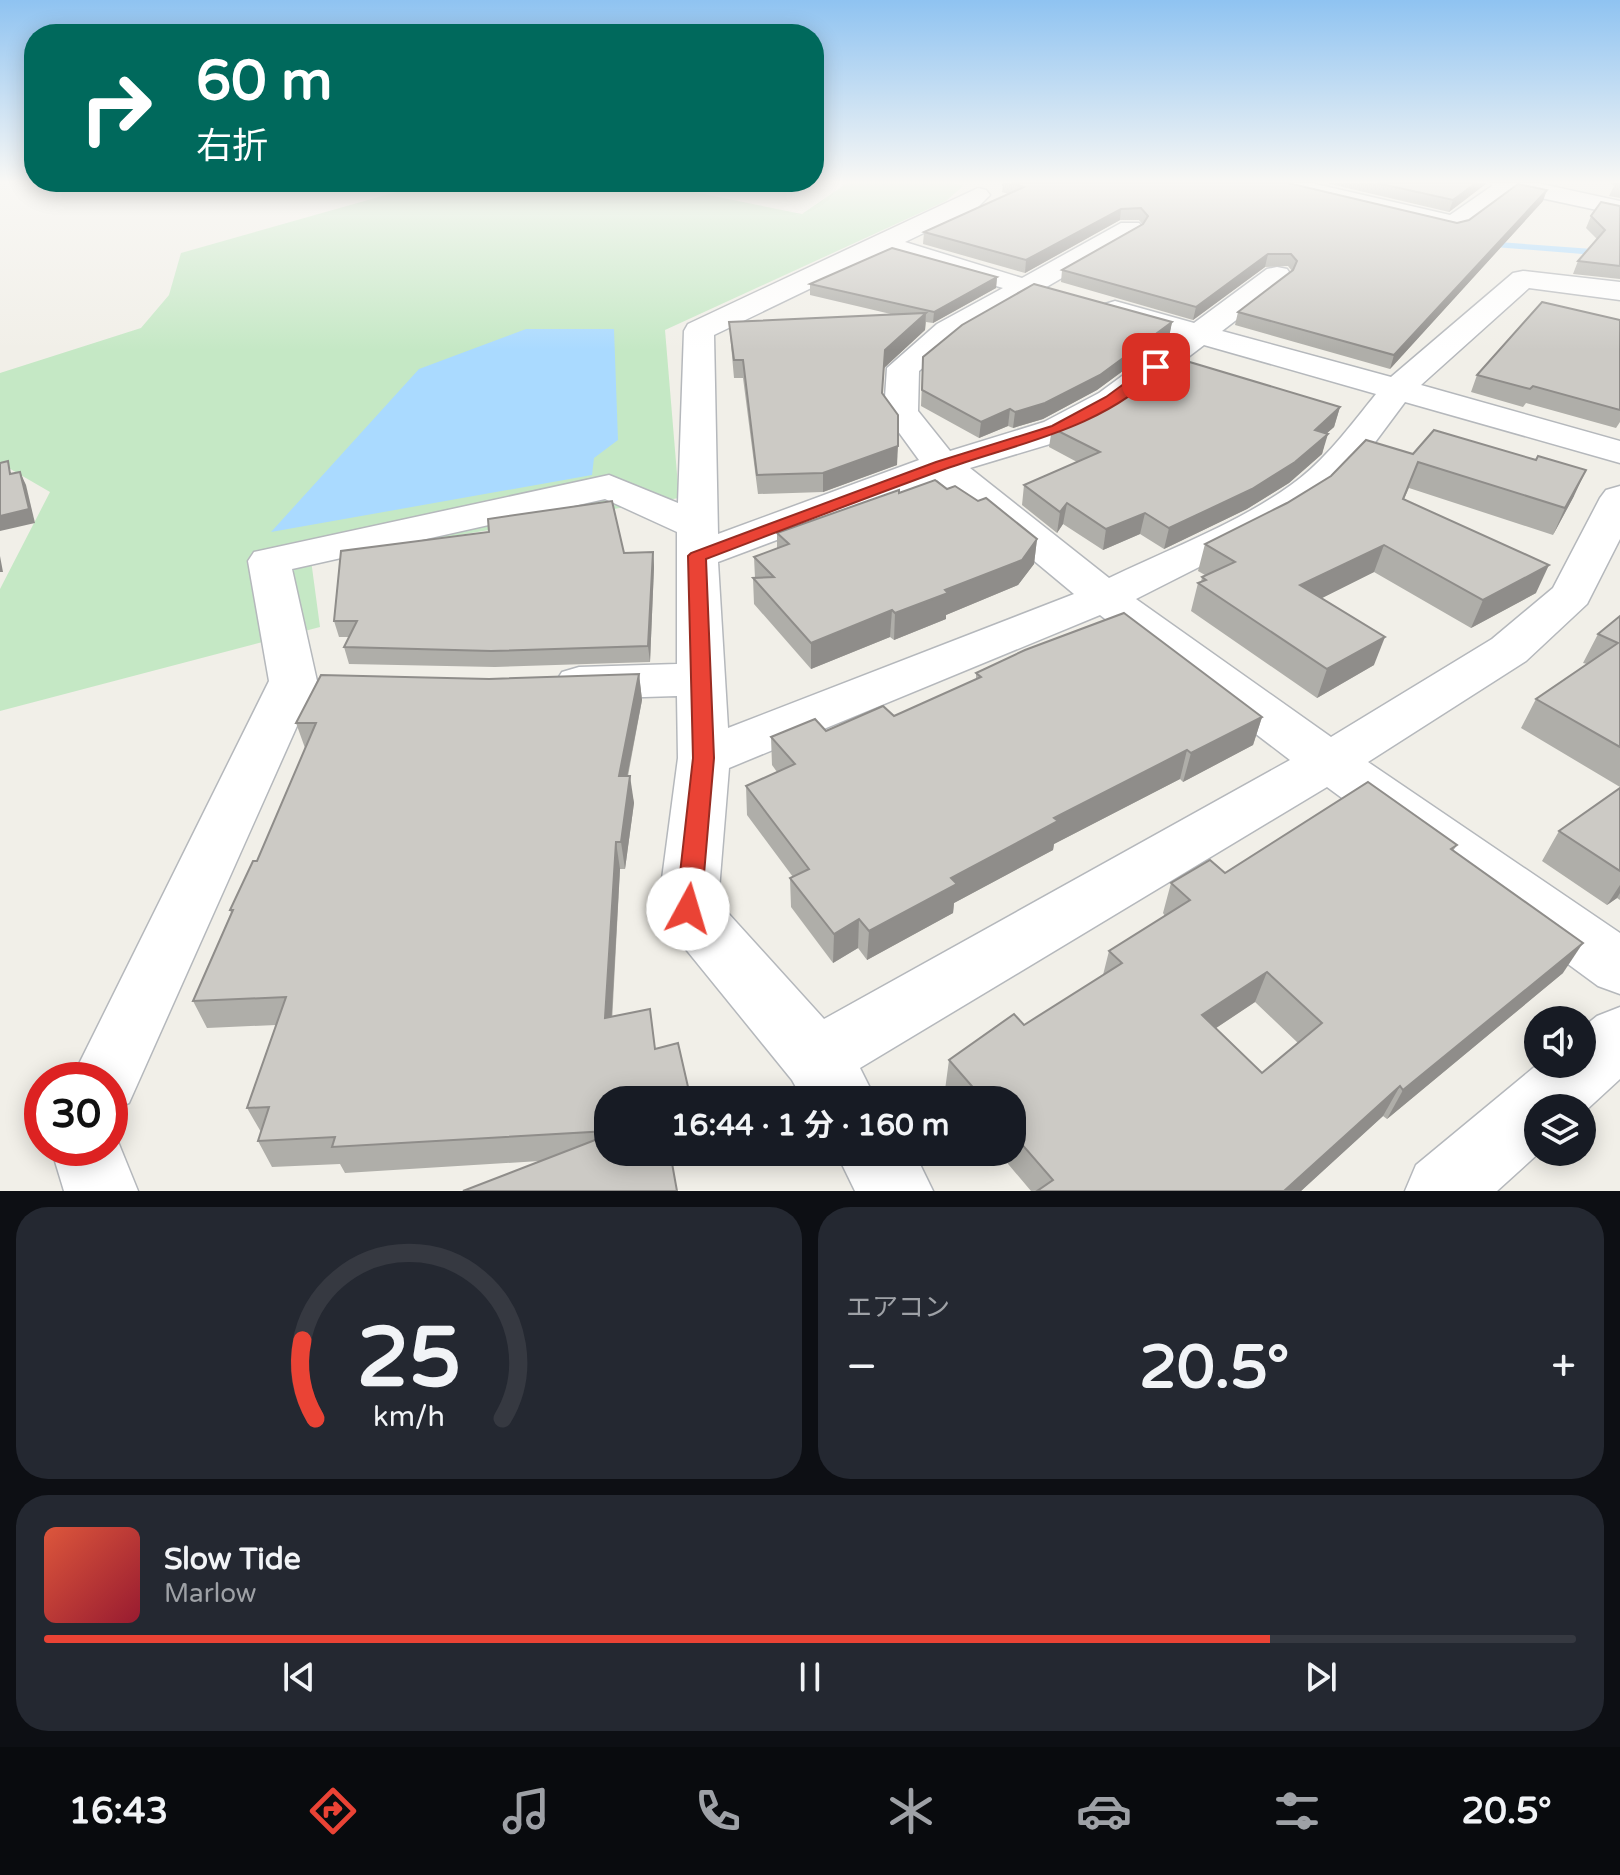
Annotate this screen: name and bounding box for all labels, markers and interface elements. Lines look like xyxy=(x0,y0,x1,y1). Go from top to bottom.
text: 60 m xyxy=(196,48,332,115)
icon: right xyxy=(64,56,168,160)
text: 右折 xyxy=(196,125,268,168)
pin xyxy=(1122,333,1190,401)
icon: arrive xyxy=(1134,345,1178,389)
position arrow xyxy=(646,867,730,951)
map controls xyxy=(1524,1006,1596,1166)
button: sound xyxy=(1524,1006,1596,1078)
speed limit sign: 30 xyxy=(24,1062,128,1166)
button: layers xyxy=(1524,1094,1596,1166)
text: 16:44 · 1 分 · 160 m xyxy=(671,1107,949,1144)
text: エアコン xyxy=(846,1292,950,1323)
text: 25 xyxy=(357,1309,461,1409)
text: 20.5° xyxy=(1139,1332,1289,1404)
text: − xyxy=(846,1341,877,1394)
text: + xyxy=(1551,1341,1576,1394)
text: km/h xyxy=(373,1400,445,1434)
text: Slow Tide xyxy=(164,1541,301,1578)
text: Marlow xyxy=(164,1578,256,1609)
icon: previous xyxy=(277,1655,321,1699)
icon: pause xyxy=(788,1655,832,1699)
icon: next xyxy=(1299,1655,1343,1699)
icon: directions xyxy=(305,1783,361,1839)
icon: music xyxy=(498,1783,554,1839)
icon: phone xyxy=(690,1783,746,1839)
icon: climate xyxy=(883,1783,939,1839)
icon: car xyxy=(1076,1783,1132,1839)
icon: filters xyxy=(1269,1783,1325,1839)
text: 16:43 xyxy=(68,1790,168,1833)
text: 20.5° xyxy=(1462,1790,1552,1833)

